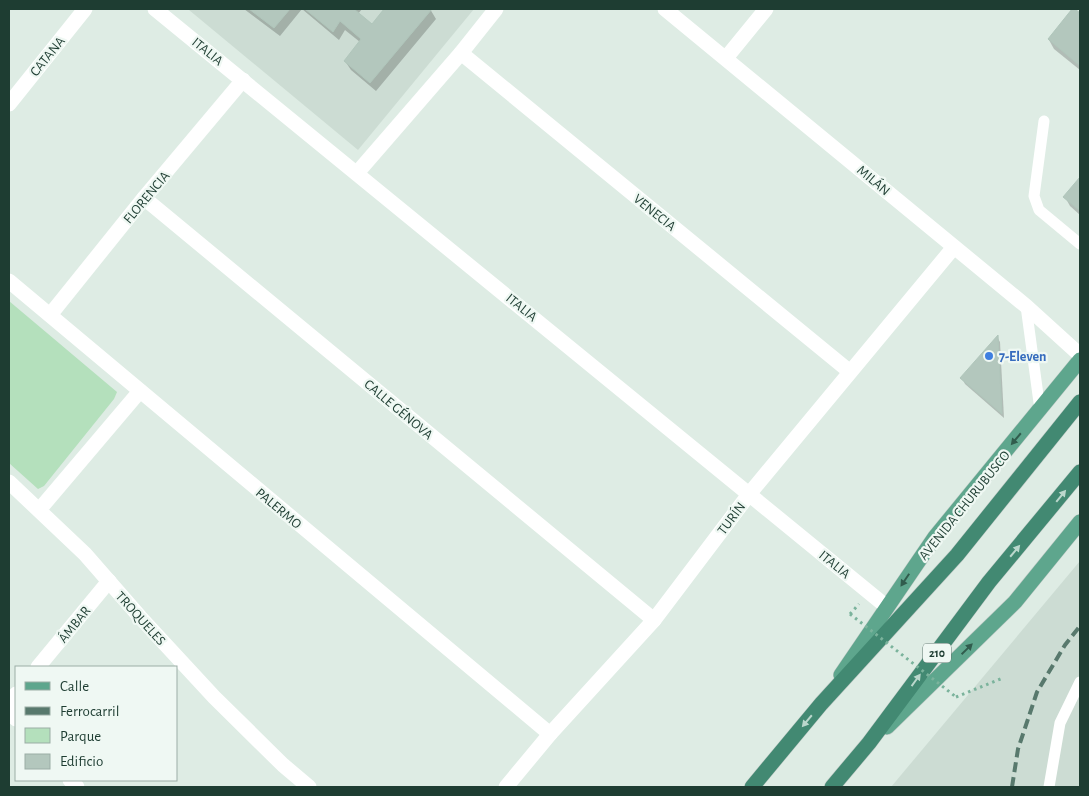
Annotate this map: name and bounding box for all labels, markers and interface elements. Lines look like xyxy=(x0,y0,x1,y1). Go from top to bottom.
street label: CATANA xyxy=(28,34,68,79)
street label: ITALIA xyxy=(189,35,226,68)
street label: MILÁN xyxy=(854,161,894,198)
street label: FLORENCIA xyxy=(121,169,172,226)
street label: VENECIA xyxy=(631,192,678,234)
street label: ITALIA xyxy=(503,291,540,324)
marker: 7-Eleven xyxy=(983,350,995,362)
place label: 7-Eleven xyxy=(999,350,1047,364)
street label: CALLE GÉNOVA xyxy=(361,375,437,442)
one-way arrow xyxy=(1011,432,1022,445)
street label: AVENIDA CHURUBUSCO xyxy=(917,448,1013,563)
street label: PALERMO xyxy=(253,486,304,532)
one-way arrow xyxy=(1056,489,1067,502)
street label: TURÍN xyxy=(713,498,748,537)
one-way arrow xyxy=(1009,545,1020,558)
street label: ITALIA xyxy=(816,548,853,581)
one-way arrow xyxy=(900,574,910,587)
street label: TROQUELES xyxy=(113,589,168,648)
street label: ÁMBAR xyxy=(54,602,94,646)
one-way arrow xyxy=(961,643,973,655)
road number: 210 xyxy=(923,644,951,662)
legend xyxy=(15,666,178,781)
one-way arrow xyxy=(911,673,921,687)
text: Calle xyxy=(60,679,89,694)
text: Ferrocarril xyxy=(60,704,119,719)
one-way arrow xyxy=(801,715,812,728)
text: Parque xyxy=(60,729,101,744)
text: Edificio xyxy=(60,754,103,769)

